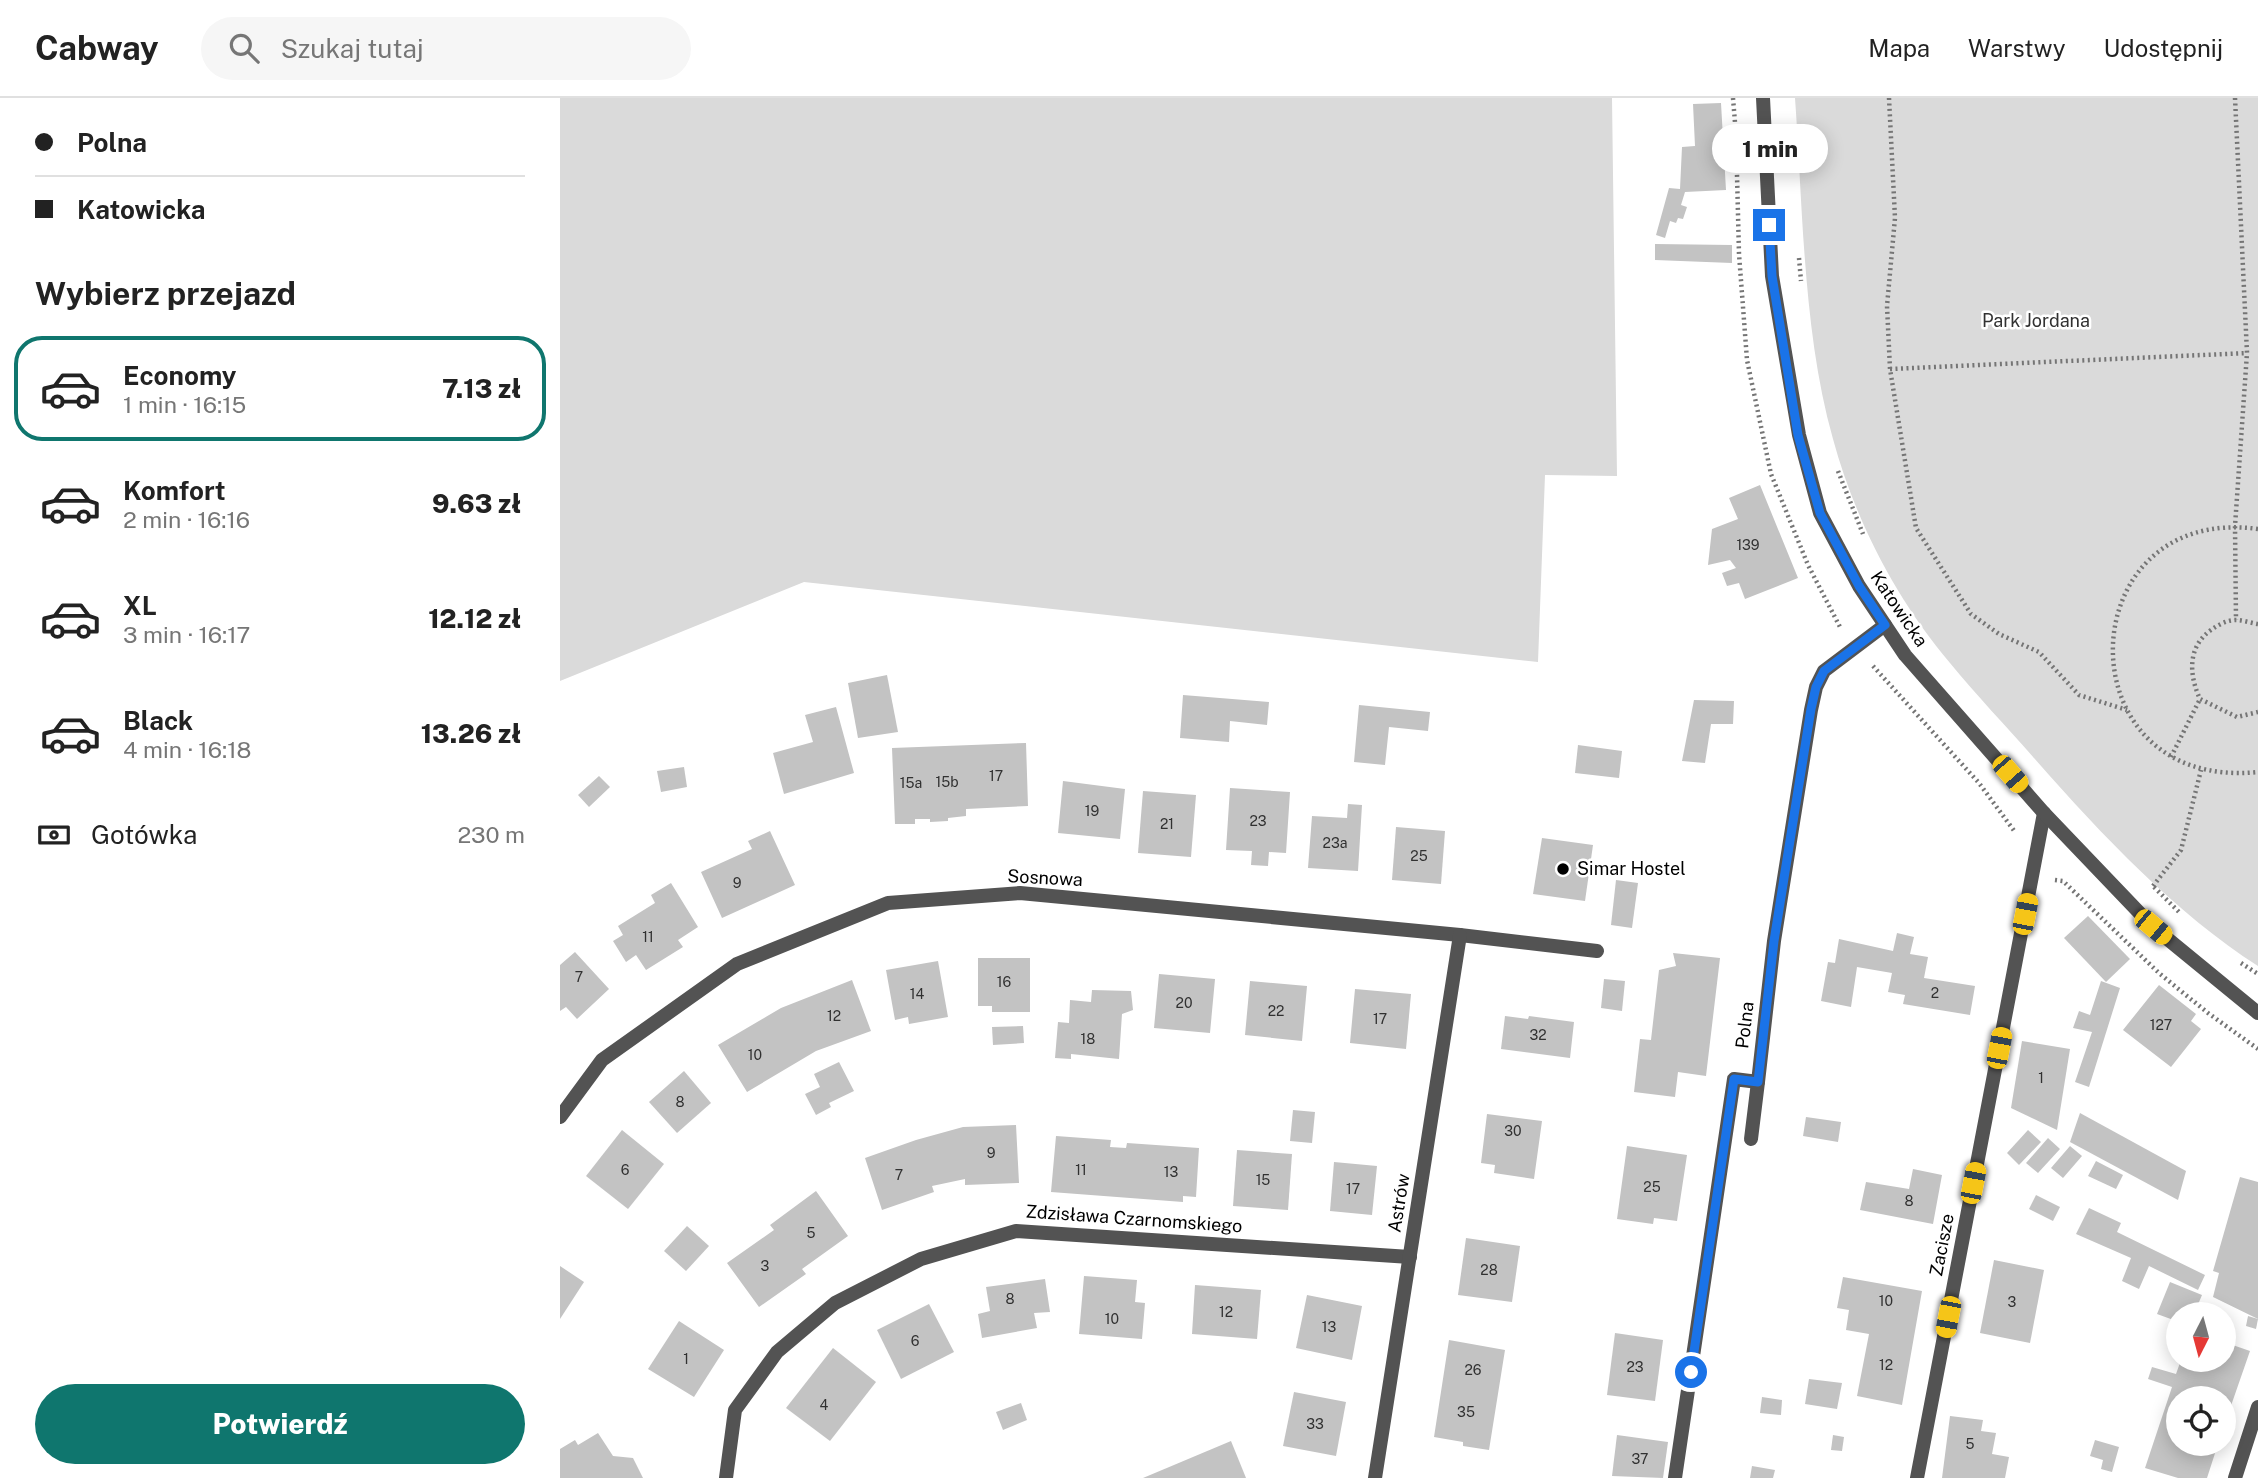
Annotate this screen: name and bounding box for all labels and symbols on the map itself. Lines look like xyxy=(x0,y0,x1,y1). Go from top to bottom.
callout: 1 min xyxy=(1711,123,1827,172)
route end xyxy=(1753,209,1785,241)
park label: Park Jordana xyxy=(1982,310,2090,331)
house number: 139 xyxy=(1736,537,1760,553)
street label: Katowicka xyxy=(1867,567,1932,650)
car xyxy=(1989,751,2032,797)
house number: 17 xyxy=(989,768,1003,784)
house number: 15b xyxy=(935,774,959,790)
house number: 15a xyxy=(900,775,922,791)
house number: 19 xyxy=(1085,803,1099,819)
house number: 23 xyxy=(1249,813,1267,829)
house number: 21 xyxy=(1160,816,1174,832)
house number: 23a xyxy=(1323,835,1347,851)
house number: 25 xyxy=(1410,848,1428,864)
place label: Simar Hostel xyxy=(1577,858,1686,879)
marker: Simar Hostel xyxy=(1555,861,1571,877)
street label: Sosnowa xyxy=(1007,865,1083,890)
house number: 9 xyxy=(733,875,742,891)
car xyxy=(2011,891,2040,937)
car xyxy=(2131,905,2176,949)
house number: 11 xyxy=(642,929,654,945)
house number: 7 xyxy=(575,969,583,985)
house number: 16 xyxy=(997,974,1011,990)
house number: 2 xyxy=(1931,985,1939,1001)
house number: 14 xyxy=(910,986,924,1002)
house number: 20 xyxy=(1176,995,1192,1011)
street label: Polna xyxy=(1731,1000,1758,1050)
house number: 22 xyxy=(1268,1003,1284,1019)
house number: 12 xyxy=(827,1008,841,1024)
house number: 17 xyxy=(1373,1011,1387,1027)
house number: 127 xyxy=(2150,1017,2172,1033)
car xyxy=(1985,1025,2014,1071)
house number: 32 xyxy=(1529,1027,1547,1043)
house number: 18 xyxy=(1081,1031,1095,1047)
house number: 10 xyxy=(748,1047,762,1063)
house number: 1 xyxy=(2038,1070,2044,1086)
house number: 8 xyxy=(675,1094,685,1110)
house number: 30 xyxy=(1504,1123,1522,1139)
house number: 9 xyxy=(987,1145,996,1161)
car xyxy=(1959,1160,1988,1206)
house number: 6 xyxy=(621,1162,630,1178)
house number: 11 xyxy=(1075,1162,1087,1178)
house number: 13 xyxy=(1164,1164,1178,1180)
house number: 7 xyxy=(895,1167,903,1183)
house number: 15 xyxy=(1256,1172,1270,1188)
street label: Astrów xyxy=(1383,1172,1414,1234)
house number: 25 xyxy=(1643,1179,1661,1195)
house number: 17 xyxy=(1346,1181,1360,1197)
house number: 8 xyxy=(1904,1193,1914,1209)
street label: Zdzisława Czarnomskiego xyxy=(1025,1200,1243,1237)
street label: Zacisze xyxy=(1925,1212,1958,1278)
house number: 5 xyxy=(807,1225,816,1241)
house number: 3 xyxy=(761,1258,770,1274)
house number: 28 xyxy=(1480,1262,1498,1278)
house number: 8 xyxy=(1005,1291,1015,1307)
house number: 10 xyxy=(1879,1293,1893,1309)
car xyxy=(1934,1294,1963,1340)
house number: 3 xyxy=(2008,1294,2017,1310)
north arrow xyxy=(2166,1302,2236,1372)
house number: 12 xyxy=(1219,1304,1233,1320)
house number: 10 xyxy=(1105,1311,1119,1327)
house number: 13 xyxy=(1322,1319,1336,1335)
house number: 6 xyxy=(911,1333,920,1349)
house number: 1 xyxy=(683,1351,689,1367)
route start xyxy=(1675,1356,1707,1388)
house number: 12 xyxy=(1879,1357,1893,1373)
house number: 23 xyxy=(1626,1359,1644,1375)
house number: 26 xyxy=(1464,1362,1482,1378)
house number: 4 xyxy=(820,1397,829,1413)
house number: 35 xyxy=(1457,1404,1475,1420)
house number: 33 xyxy=(1306,1416,1324,1432)
house number: 5 xyxy=(1966,1436,1975,1452)
house number: 37 xyxy=(1632,1451,1648,1467)

